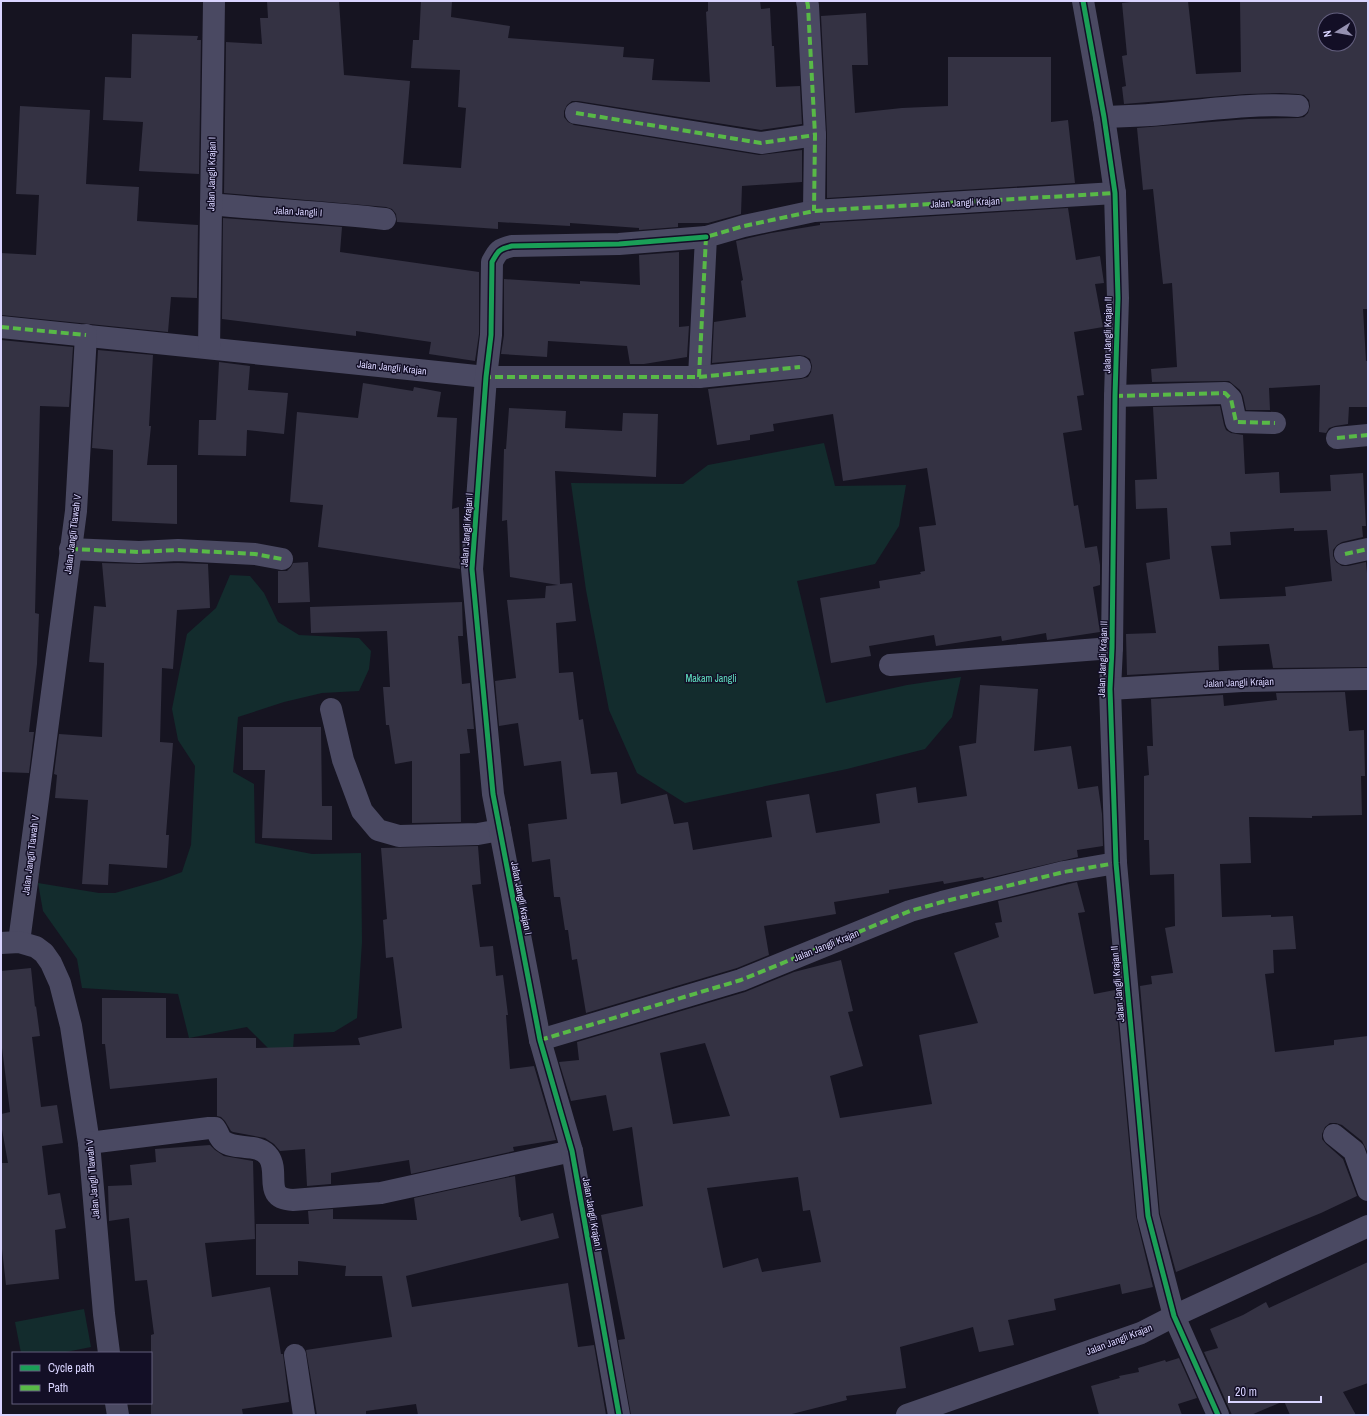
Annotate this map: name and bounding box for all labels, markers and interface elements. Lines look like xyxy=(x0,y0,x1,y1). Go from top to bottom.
north arrow xyxy=(1317,12,1357,52)
text: N xyxy=(1320,29,1335,38)
street label: Jalan Jangli Krajan I xyxy=(204,137,219,211)
street label: Jalan Jangli Krajan xyxy=(930,194,1000,211)
street label: Jalan Jangli I xyxy=(274,204,322,219)
street label: Jalan Jangli Krajan II xyxy=(1100,297,1115,373)
street label: Jalan Jangli Krajan xyxy=(357,357,427,378)
street label: Jalan Jangli Tlawah V xyxy=(61,493,84,575)
street label: Jalan Jangli Krajan I xyxy=(457,493,476,568)
street label: Jalan Jangli Krajan II xyxy=(1095,621,1110,698)
park label: Makam Jangli xyxy=(685,672,737,685)
street label: Jalan Jangli Krajan xyxy=(1204,675,1274,690)
street label: Jalan Jangli Tlawah V xyxy=(19,814,42,896)
street label: Jalan Jangli Krajan I xyxy=(508,860,535,936)
street label: Jalan Jangli Krajan xyxy=(791,926,861,965)
street label: Jalan Jangli Krajan II xyxy=(1108,945,1127,1023)
street label: Jalan Jangli Tlawah V xyxy=(82,1138,102,1219)
street label: Jalan Jangli Krajan I xyxy=(580,1176,605,1252)
street label: Jalan Jangli Krajan xyxy=(1084,1321,1154,1358)
legend xyxy=(12,1352,152,1404)
text: Cycle path xyxy=(48,1360,95,1376)
scale bar xyxy=(1229,1378,1321,1404)
text: Path xyxy=(48,1380,68,1396)
text: 20 m xyxy=(1235,1384,1257,1400)

